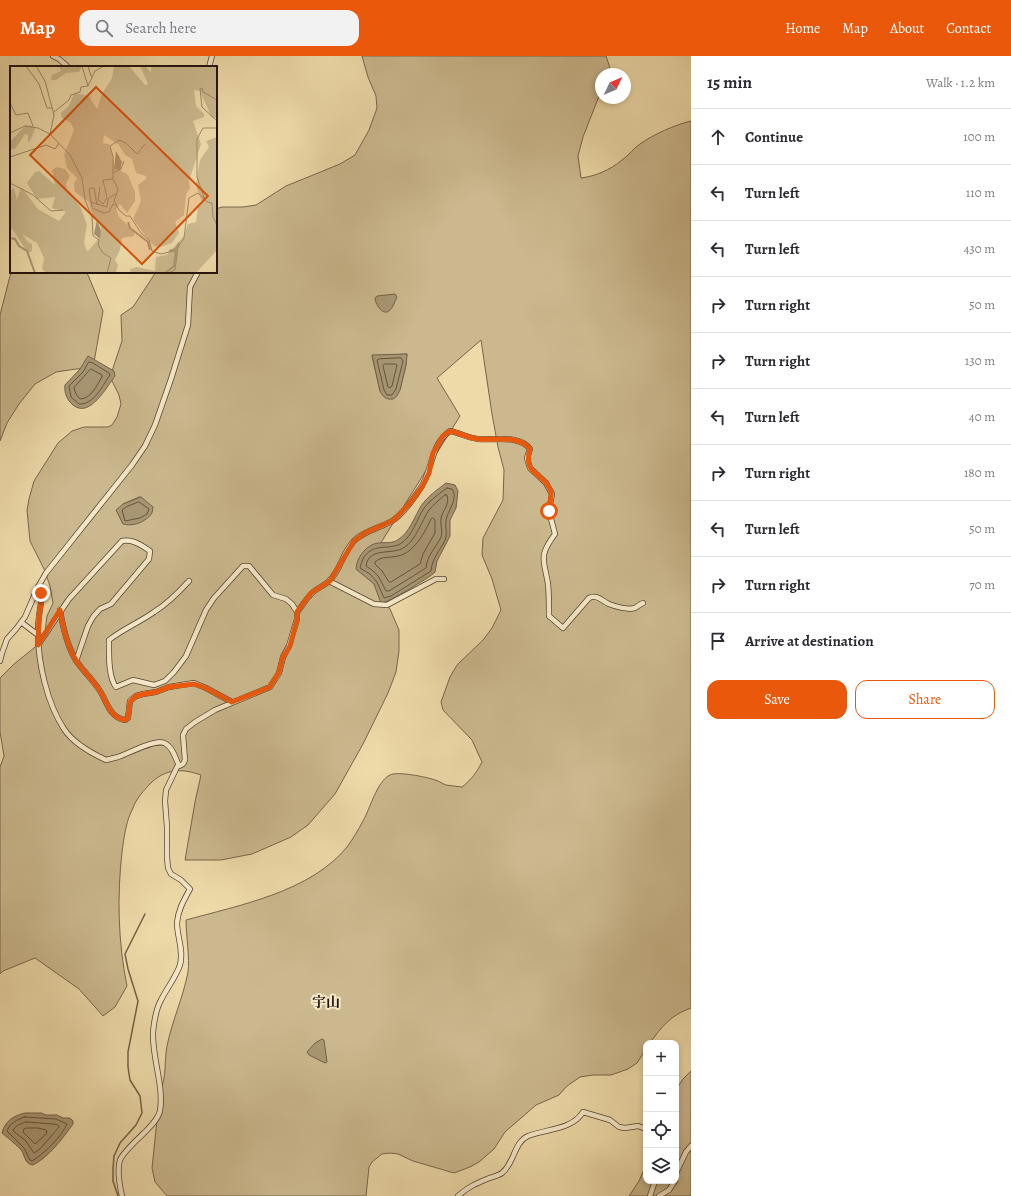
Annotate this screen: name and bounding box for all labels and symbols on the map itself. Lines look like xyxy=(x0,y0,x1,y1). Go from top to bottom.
inset map xyxy=(10,66,217,273)
north arrow xyxy=(595,68,631,104)
route start xyxy=(540,502,558,520)
route end xyxy=(32,584,50,602)
district label: 宇山 xyxy=(312,993,340,1012)

